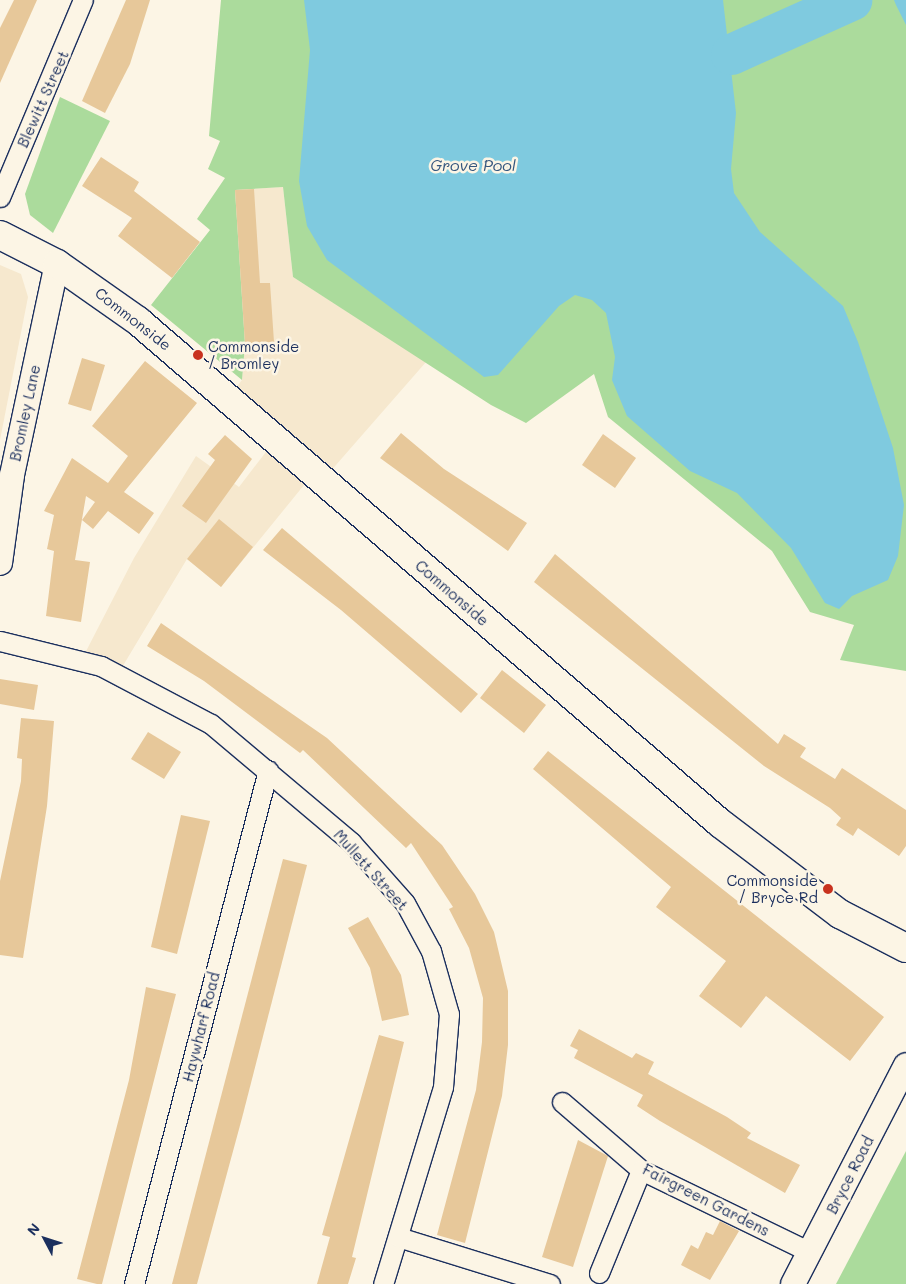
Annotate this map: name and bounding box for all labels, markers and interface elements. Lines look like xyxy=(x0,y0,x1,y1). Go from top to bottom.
street label: Blewitt Street xyxy=(14,48,72,150)
water label: Grove Pool xyxy=(430,155,516,175)
street label: Commonside xyxy=(91,284,175,354)
place label: Commonside / Bromley xyxy=(208,337,299,372)
marker: Commonside / Bromley xyxy=(192,349,204,361)
street label: Bromley Lane xyxy=(6,363,44,463)
street label: Commonside xyxy=(412,556,492,630)
street label: Mullett Street xyxy=(330,826,412,914)
place label: Commonside / Bryce Rd xyxy=(727,871,818,906)
marker: Commonside / Bryce Rd xyxy=(822,883,834,895)
street label: Haywharf Road xyxy=(179,970,223,1084)
street label: Bryce Road xyxy=(823,1133,877,1217)
street label: Fairgreen Gardens xyxy=(639,1160,773,1240)
north arrow xyxy=(20,1214,70,1264)
text: N xyxy=(22,1219,44,1239)

